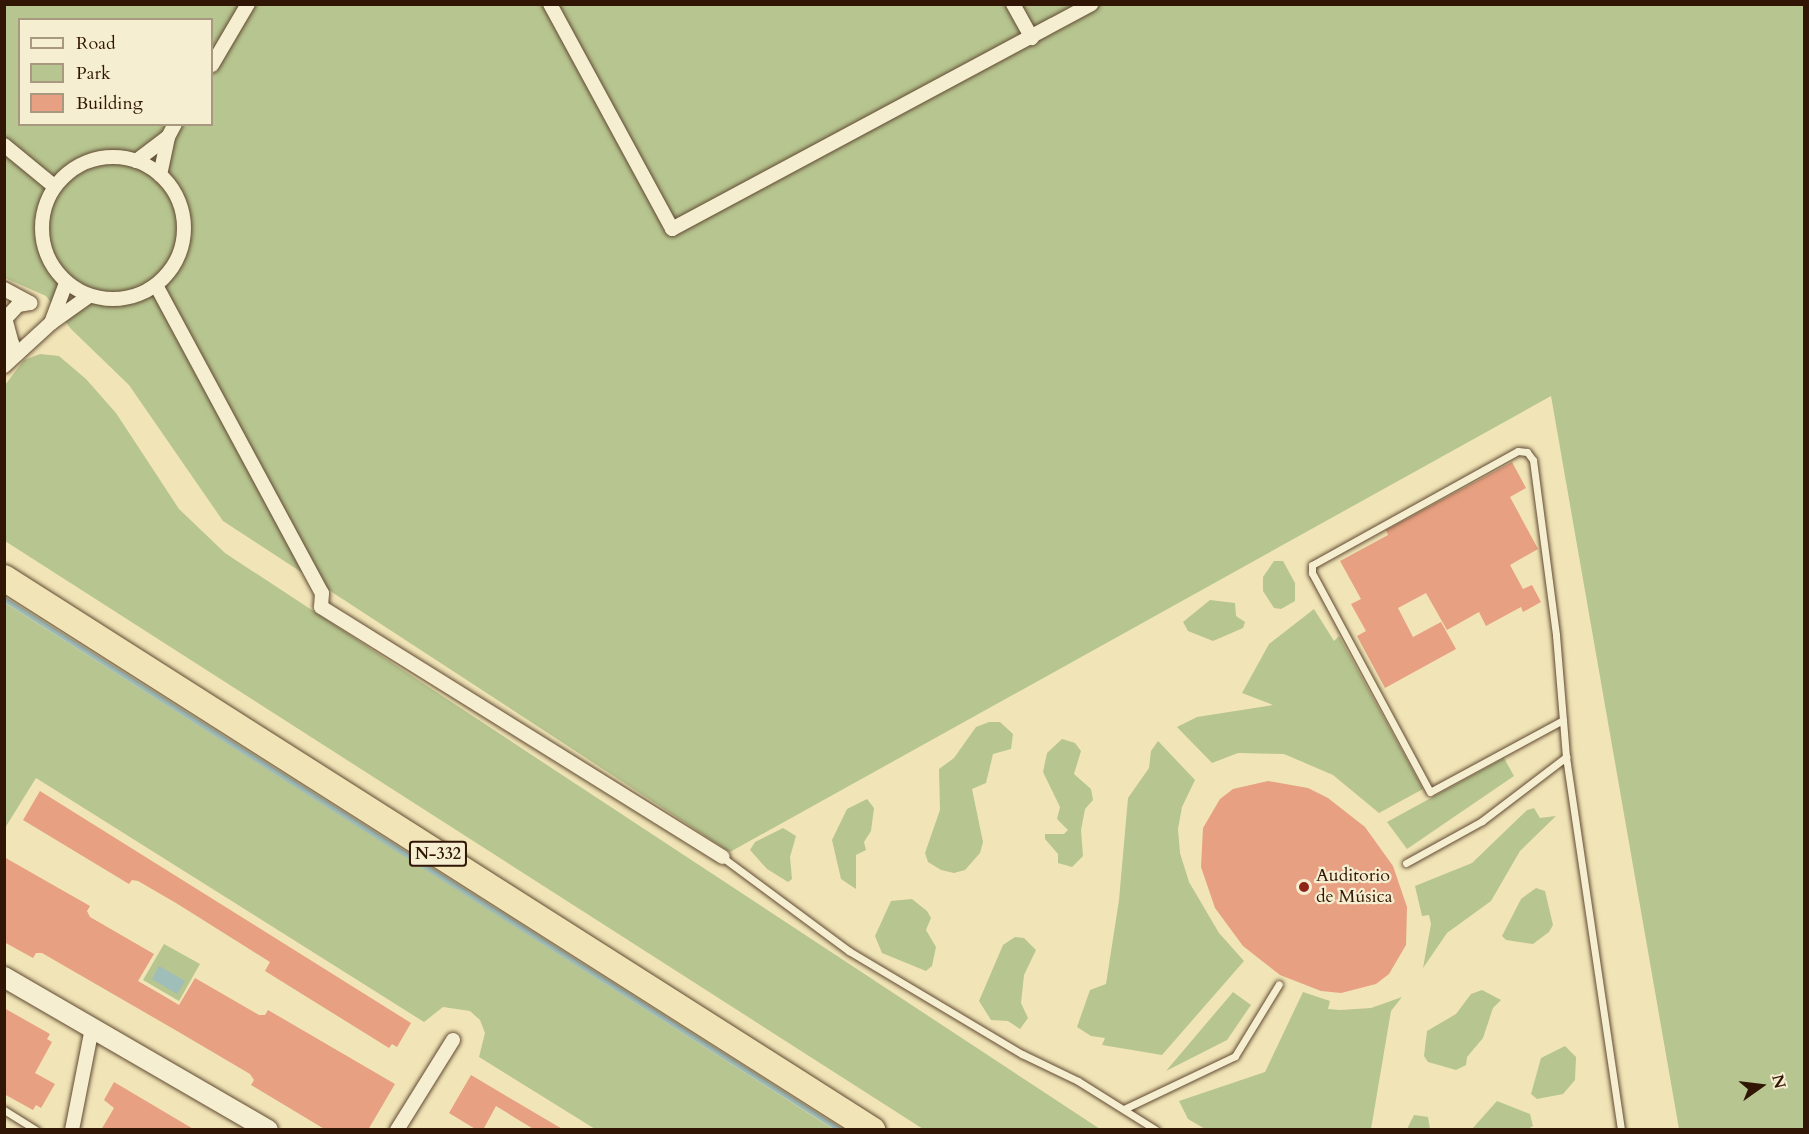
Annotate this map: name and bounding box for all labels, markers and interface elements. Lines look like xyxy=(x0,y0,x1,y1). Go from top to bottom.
legend xyxy=(18,18,213,126)
text: Road xyxy=(76,31,116,56)
text: Park xyxy=(76,61,111,86)
text: Building xyxy=(76,91,143,116)
road number: N-332 xyxy=(408,841,468,867)
place label: Auditorio de Música xyxy=(1316,866,1392,908)
marker: Auditorio de Música xyxy=(1297,880,1311,894)
north arrow xyxy=(1731,1056,1791,1116)
text: N xyxy=(1766,1072,1791,1091)

